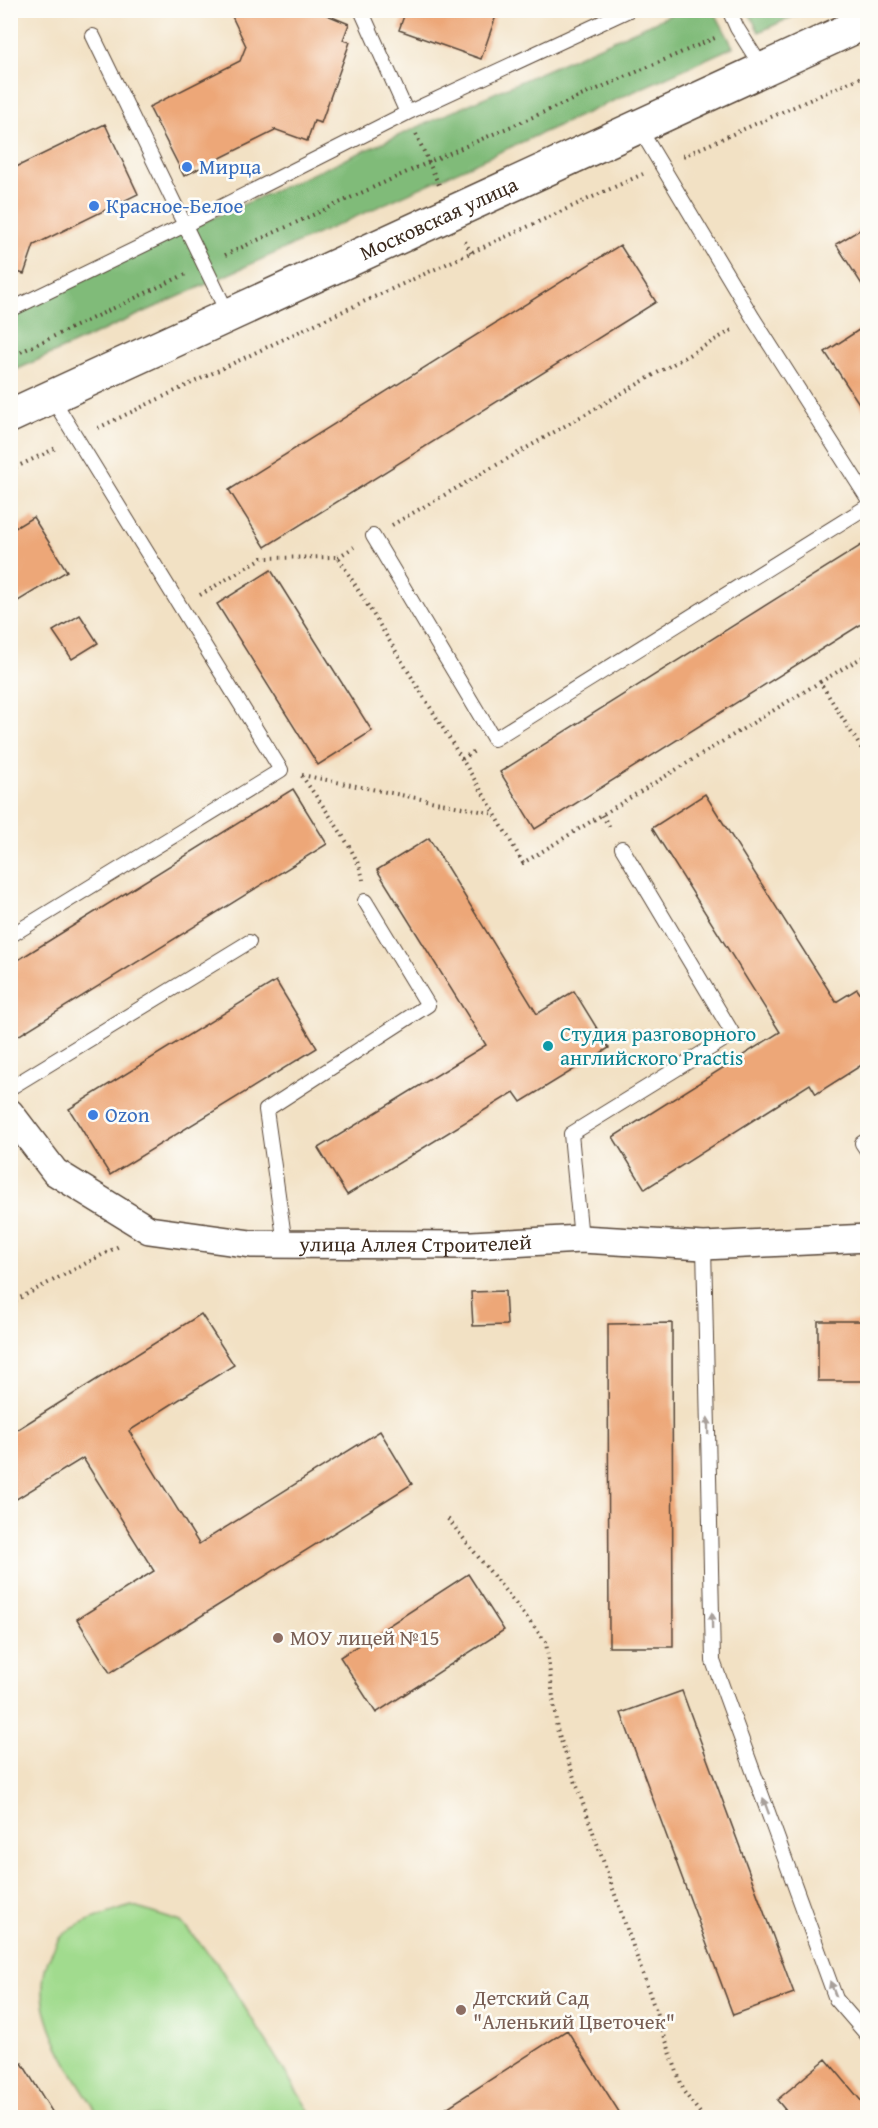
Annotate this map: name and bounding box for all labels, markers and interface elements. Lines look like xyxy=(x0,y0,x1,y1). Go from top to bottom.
place label: Мирца xyxy=(199,151,261,182)
marker: Мирца xyxy=(180,160,194,174)
street label: Московская улица xyxy=(354,168,523,268)
place label: Красное-Белое xyxy=(106,190,244,221)
marker: Красное-Белое xyxy=(87,199,101,213)
place label: Студия разговорного английского Practis xyxy=(560,1018,756,1073)
marker: Студия разговорного английского Practis xyxy=(541,1039,555,1053)
place label: Ozon xyxy=(105,1099,150,1130)
marker: Ozon xyxy=(86,1108,100,1122)
street label: улица Аллея Строителей xyxy=(298,1226,532,1260)
one-way arrow xyxy=(703,1417,712,1436)
one-way arrow xyxy=(707,1611,717,1630)
place label: МОУ лицей №15 xyxy=(290,1622,440,1653)
marker: МОУ лицей №15 xyxy=(271,1631,285,1645)
one-way arrow xyxy=(761,1797,771,1815)
one-way arrow xyxy=(828,1980,838,1998)
place label: Детский Сад "Аленький Цветочек" xyxy=(472,1982,675,2037)
marker: Детский Сад "Аленький Цветочек" xyxy=(454,2003,468,2017)

